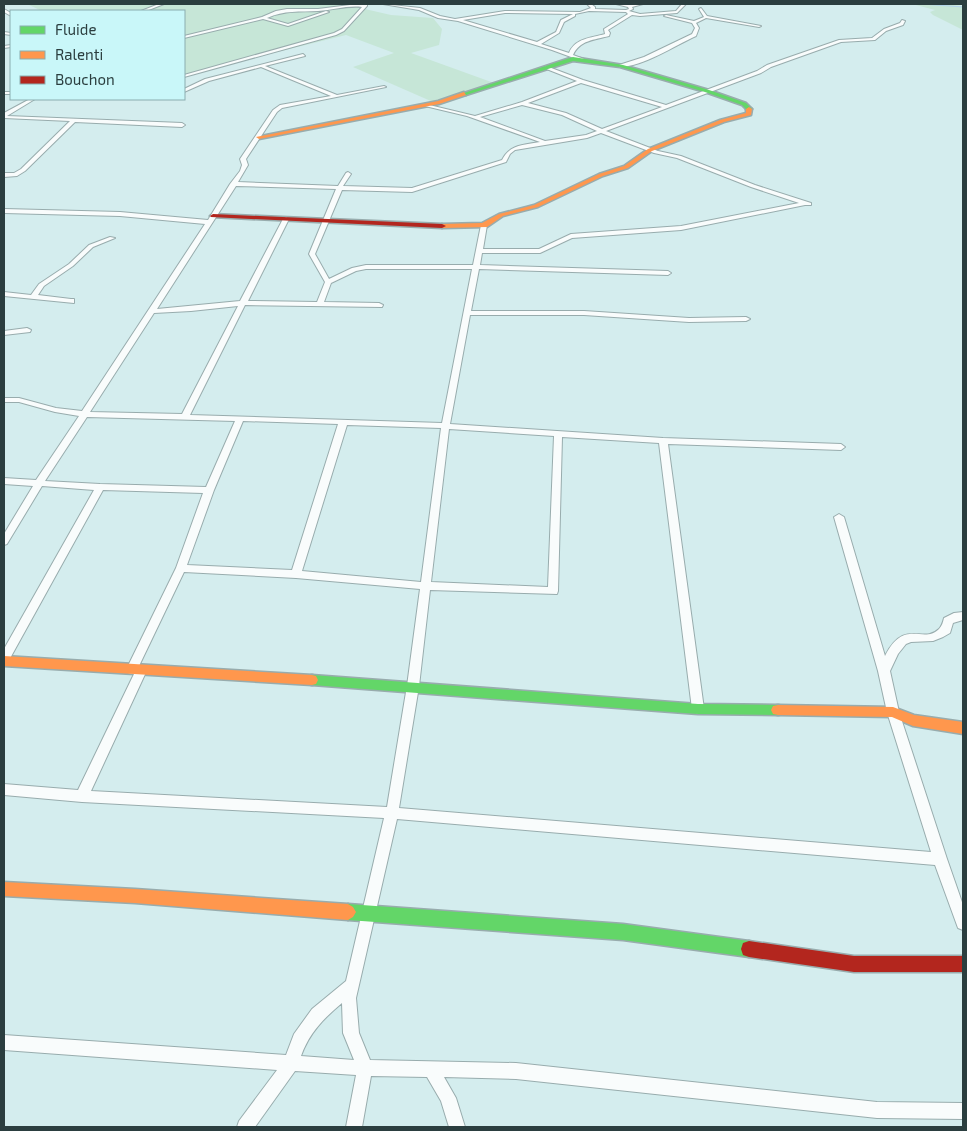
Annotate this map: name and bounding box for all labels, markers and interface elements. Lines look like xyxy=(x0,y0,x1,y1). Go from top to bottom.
legend xyxy=(10,10,185,100)
text: Fluide xyxy=(55,20,96,38)
text: Ralenti xyxy=(55,45,103,63)
text: Bouchon xyxy=(55,70,115,88)

